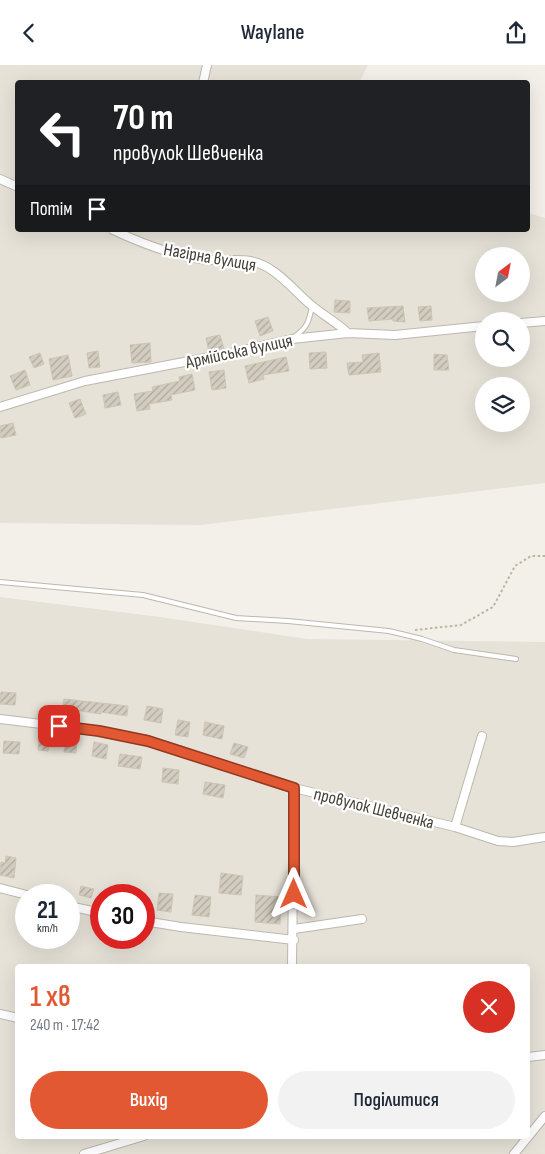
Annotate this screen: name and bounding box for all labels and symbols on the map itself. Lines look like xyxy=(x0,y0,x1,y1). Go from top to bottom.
street label: Нагірна вулиця xyxy=(162,239,258,276)
north arrow xyxy=(475,247,530,303)
street label: Армійська вулиця xyxy=(183,330,294,373)
pin xyxy=(38,705,80,747)
street label: провулок Шевченка xyxy=(312,783,436,834)
position arrow xyxy=(267,867,319,919)
speed limit sign: 30 xyxy=(90,884,155,949)

